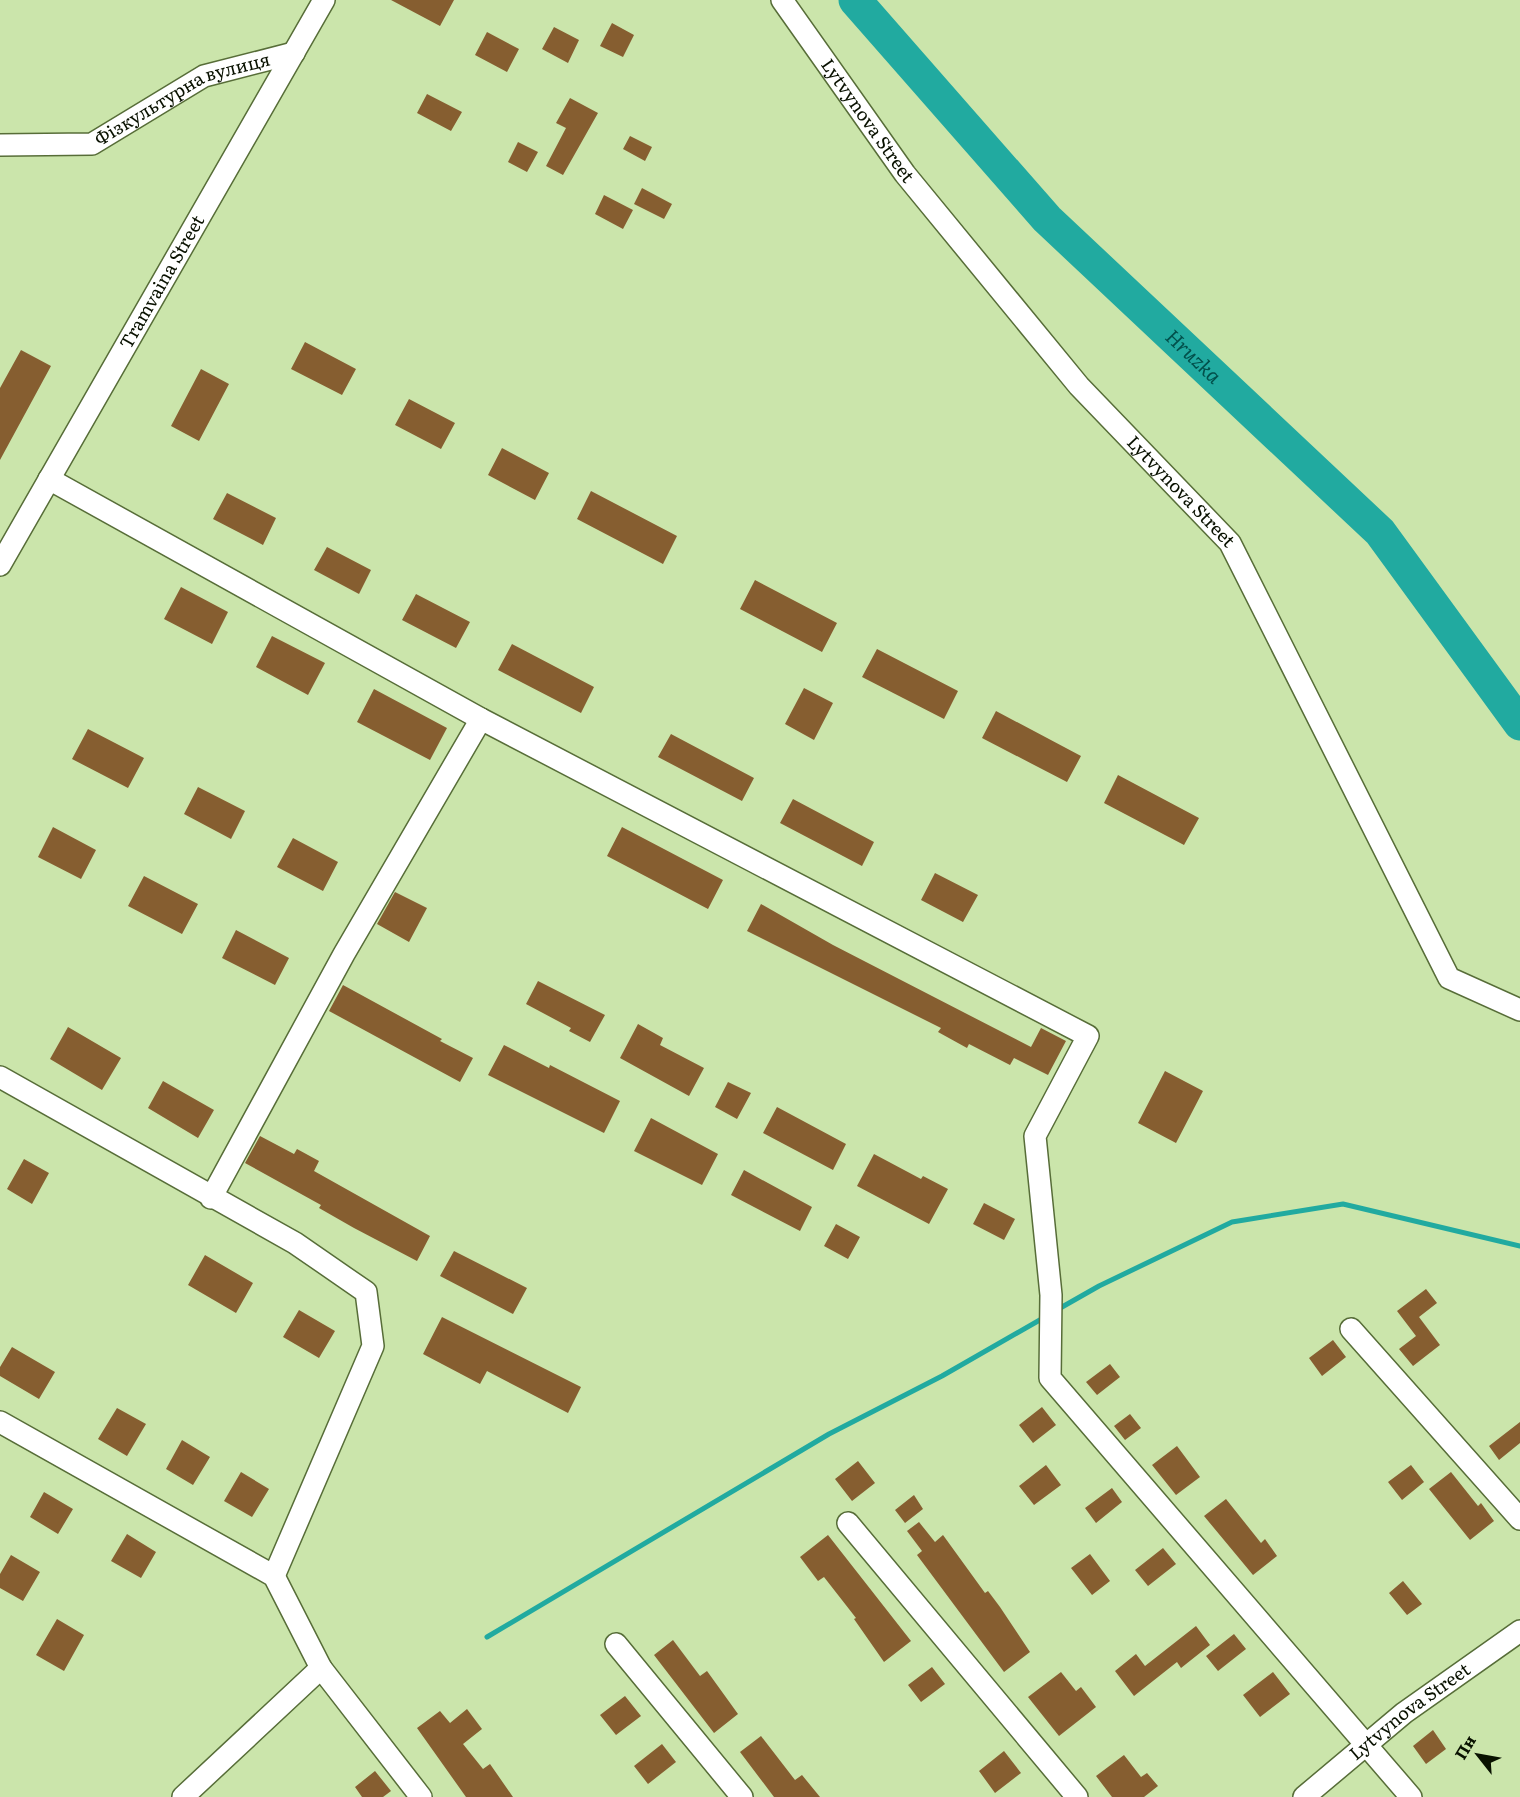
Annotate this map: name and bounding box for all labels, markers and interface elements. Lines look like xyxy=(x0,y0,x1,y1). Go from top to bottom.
street label: Фiзкультурна вулиця xyxy=(89,45,273,152)
street label: Lytvynova Street xyxy=(815,52,922,188)
street label: Tramvaina Street xyxy=(112,209,210,353)
water label: Hruzka xyxy=(1160,321,1230,389)
street label: Lytvynova Street xyxy=(1121,429,1243,553)
street label: Lytvynova Street xyxy=(1343,1655,1476,1766)
north arrow xyxy=(1448,1725,1508,1785)
text: Пн xyxy=(1448,1730,1481,1764)

